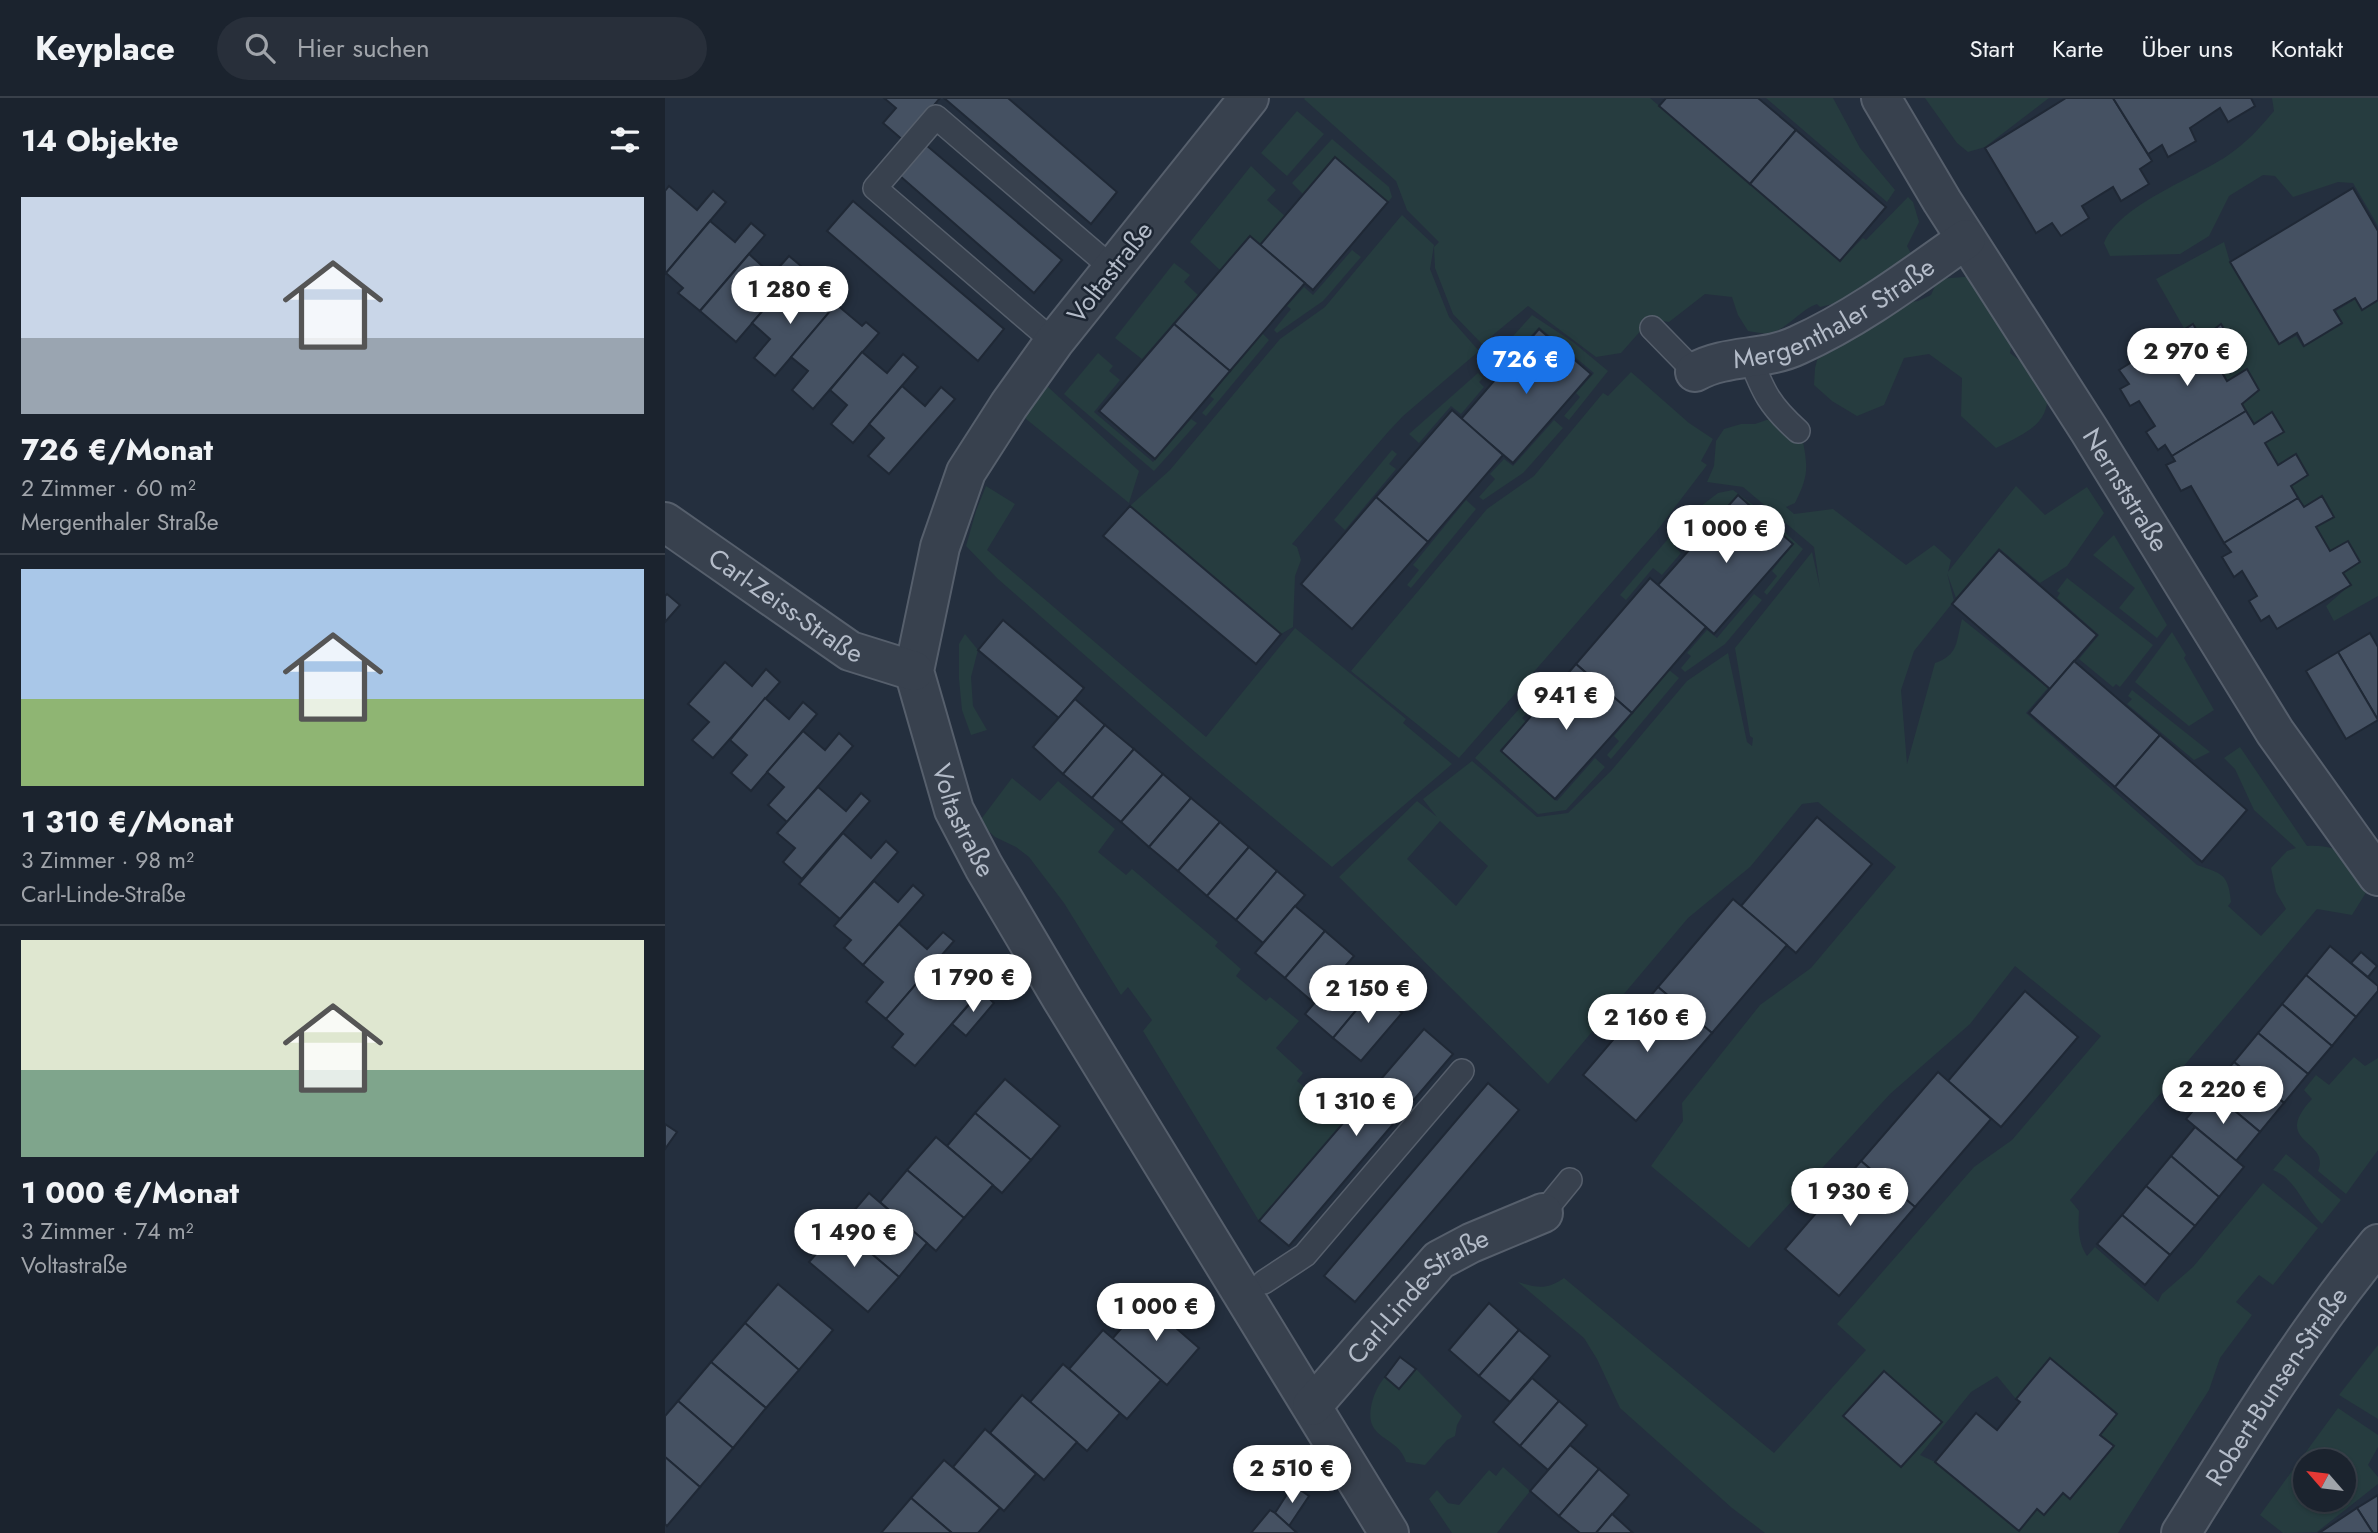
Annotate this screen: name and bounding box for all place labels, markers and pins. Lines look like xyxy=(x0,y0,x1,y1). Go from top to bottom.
pin: 1 280 € xyxy=(725,266,855,326)
pin: 2 970 € xyxy=(2122,328,2252,388)
pin: 726 € xyxy=(1477,336,1575,396)
pin: 1 000 € xyxy=(1661,505,1791,565)
pin: 941 € xyxy=(1517,672,1615,732)
pin: 1 790 € xyxy=(908,954,1038,1014)
pin: 2 150 € xyxy=(1303,965,1433,1025)
pin: 2 160 € xyxy=(1582,995,1712,1054)
pin: 2 220 € xyxy=(2158,1066,2288,1126)
pin: 1 310 € xyxy=(1291,1079,1421,1138)
pin: 1 930 € xyxy=(1785,1168,1915,1228)
pin: 1 490 € xyxy=(789,1210,919,1269)
pin: 1 000 € xyxy=(1091,1284,1221,1343)
pin: 2 510 € xyxy=(1227,1446,1357,1505)

